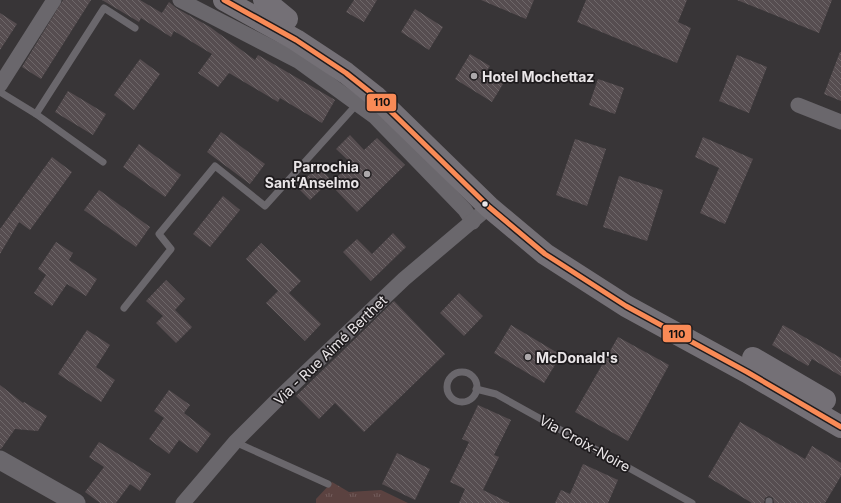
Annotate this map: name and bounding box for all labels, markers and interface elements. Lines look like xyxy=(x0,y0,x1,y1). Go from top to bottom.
place label: Hotel Mochettaz xyxy=(482,68,594,85)
marker: Hotel Mochettaz xyxy=(469,71,479,81)
line badge: 110 xyxy=(366,93,397,112)
text: 110 xyxy=(374,95,390,109)
place label: Parrochia Sant’Anselmo xyxy=(265,158,359,191)
marker: Parrochia Sant’Anselmo xyxy=(362,169,372,179)
unlabelled marker xyxy=(480,199,490,209)
street label: Via - Rue Aimé Berthet xyxy=(270,291,390,408)
line badge: 110 xyxy=(662,324,692,343)
text: 110 xyxy=(669,327,685,341)
place label: McDonald's xyxy=(536,349,618,366)
marker: McDonald's xyxy=(523,352,533,362)
street label: Via Croix-Noire xyxy=(537,411,633,475)

